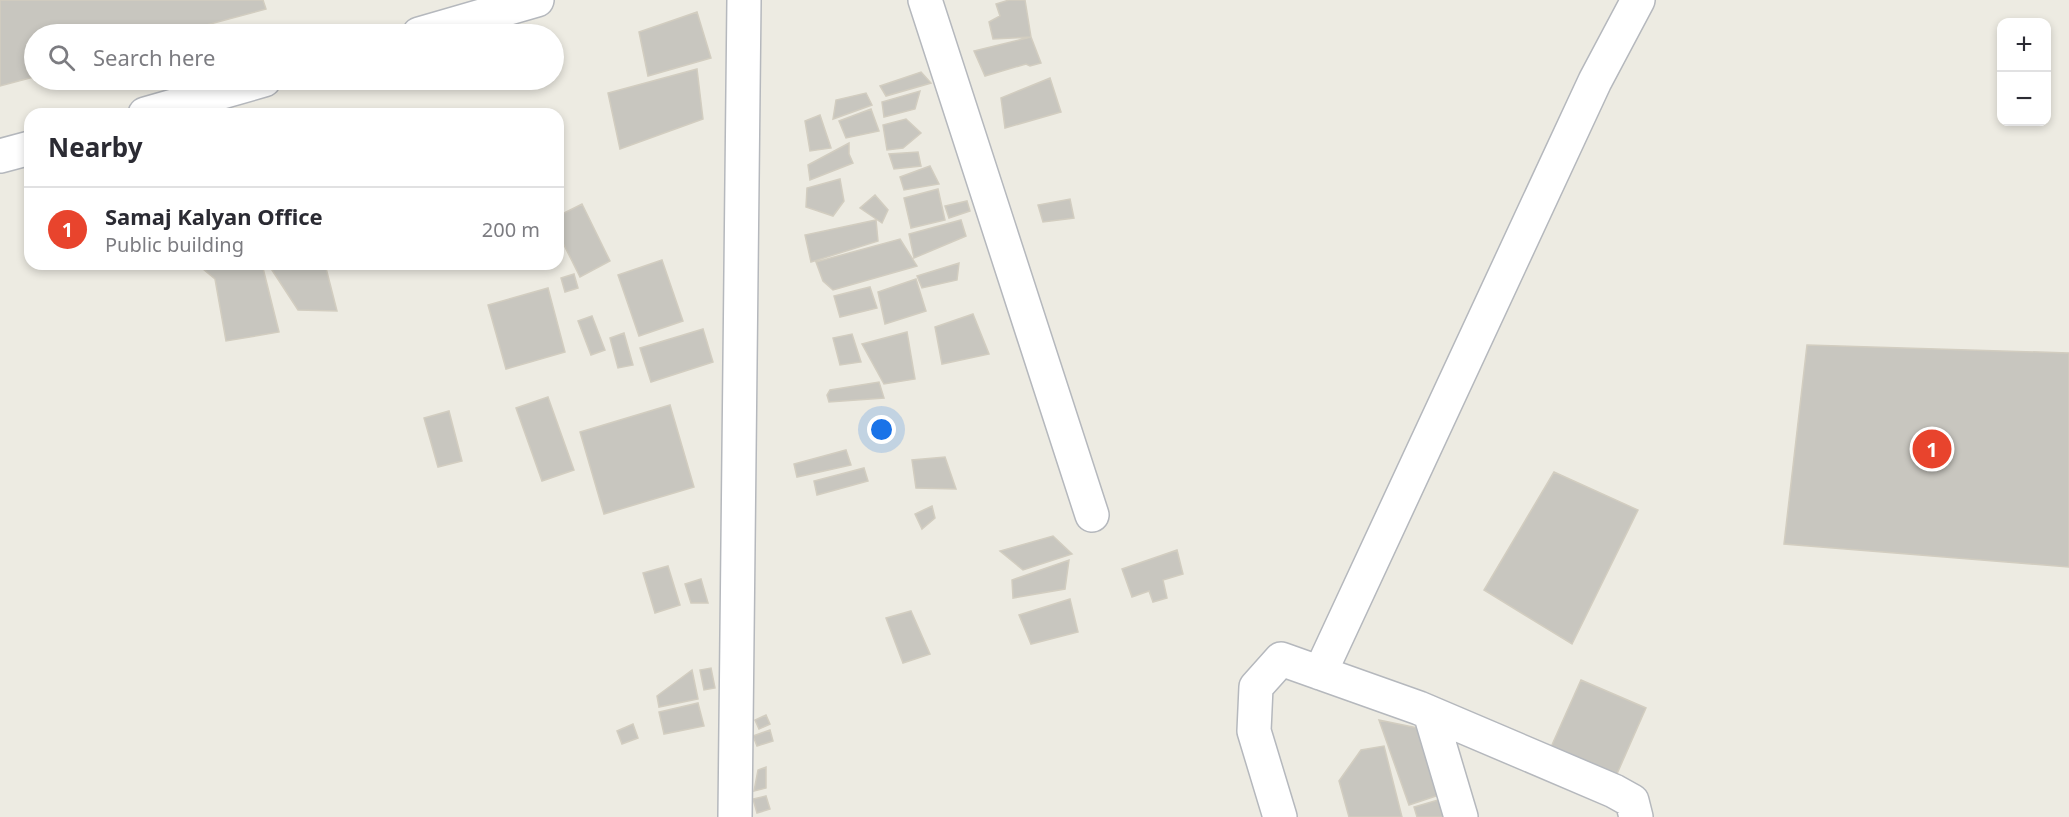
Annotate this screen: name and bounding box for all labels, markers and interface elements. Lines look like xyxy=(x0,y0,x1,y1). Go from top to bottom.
map controls xyxy=(1997,18,2051,126)
button: + xyxy=(1997,18,2051,72)
search box xyxy=(24,24,564,90)
icon: search xyxy=(45,41,78,74)
text: Search here xyxy=(93,42,215,72)
button: − xyxy=(1997,72,2051,126)
text: Nearby xyxy=(48,129,143,165)
text: Samaj Kalyan Office xyxy=(105,201,323,231)
text: 1 xyxy=(62,216,73,243)
text: 200 m xyxy=(482,216,540,243)
text: Public building xyxy=(105,231,244,258)
your location xyxy=(867,415,896,444)
pin: 1 xyxy=(1912,426,1952,472)

